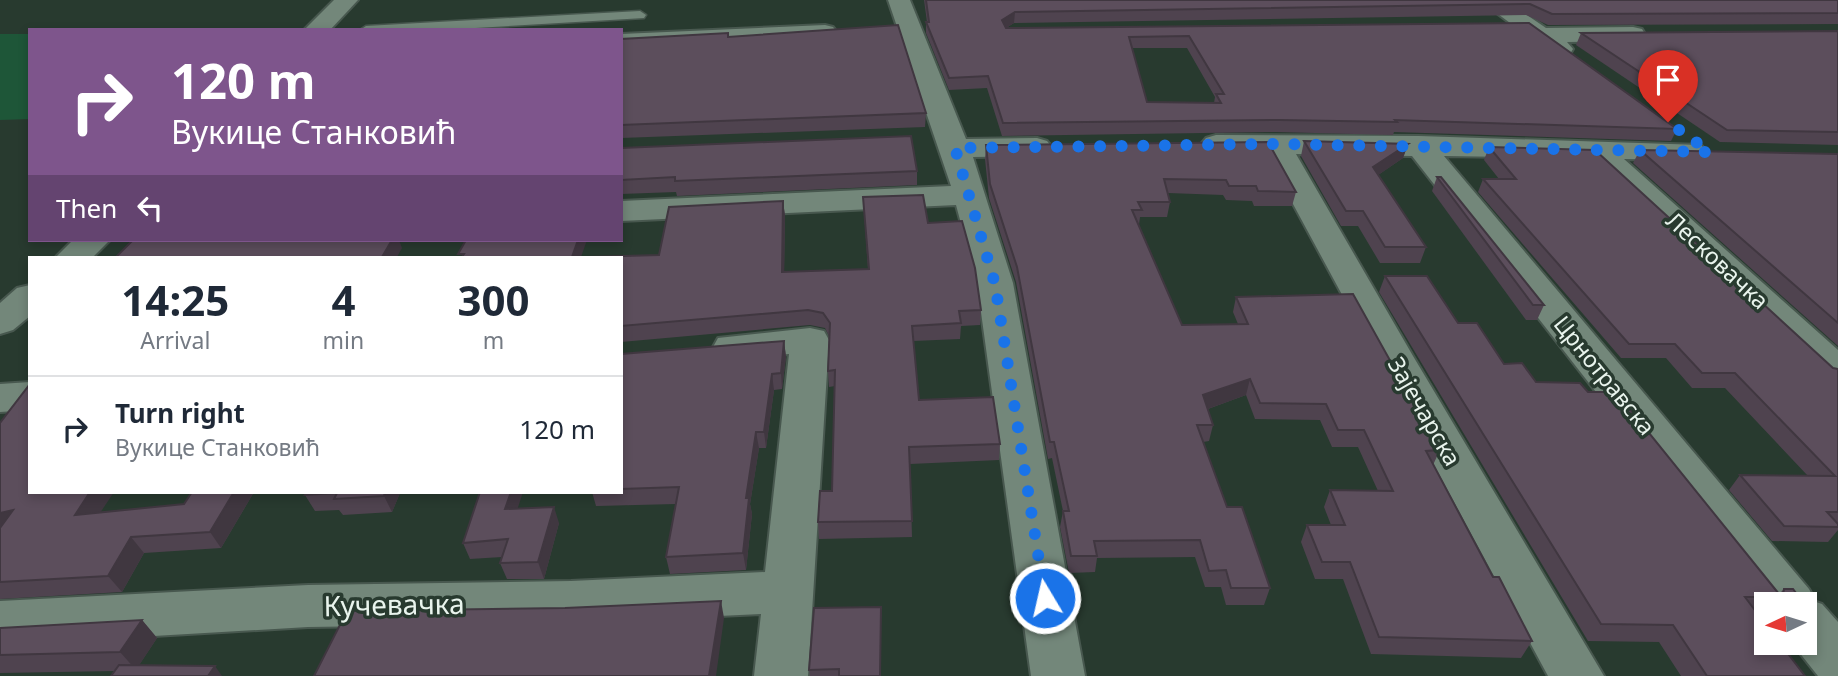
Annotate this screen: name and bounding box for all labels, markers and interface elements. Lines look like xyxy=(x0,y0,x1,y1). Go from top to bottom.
text: 120 m xyxy=(171,47,316,113)
pin xyxy=(1638,50,1698,122)
icon: right xyxy=(56,56,147,147)
icon: arrive xyxy=(1649,61,1687,99)
text: Вукице Станковић xyxy=(171,110,456,153)
icon: left xyxy=(131,189,169,227)
text: Then xyxy=(56,190,117,226)
street label: Лесковачка xyxy=(1660,204,1776,316)
text: 14:25 xyxy=(121,271,229,328)
text: 4 xyxy=(331,271,355,328)
text: 300 xyxy=(458,271,530,328)
street label: Црнотравска xyxy=(1547,309,1663,441)
text: Arrival xyxy=(140,324,210,356)
text: min xyxy=(323,324,364,356)
text: m xyxy=(483,324,504,356)
street label: Зајечарска xyxy=(1381,351,1469,471)
text: Turn right xyxy=(115,395,245,431)
icon: right xyxy=(56,410,94,448)
text: 120 m xyxy=(519,411,595,447)
text: Вукице Станковић xyxy=(115,431,320,463)
position arrow xyxy=(1008,561,1082,635)
street label: Кучевачка xyxy=(323,584,465,624)
north arrow xyxy=(1754,592,1816,654)
map controls xyxy=(1754,592,1817,655)

